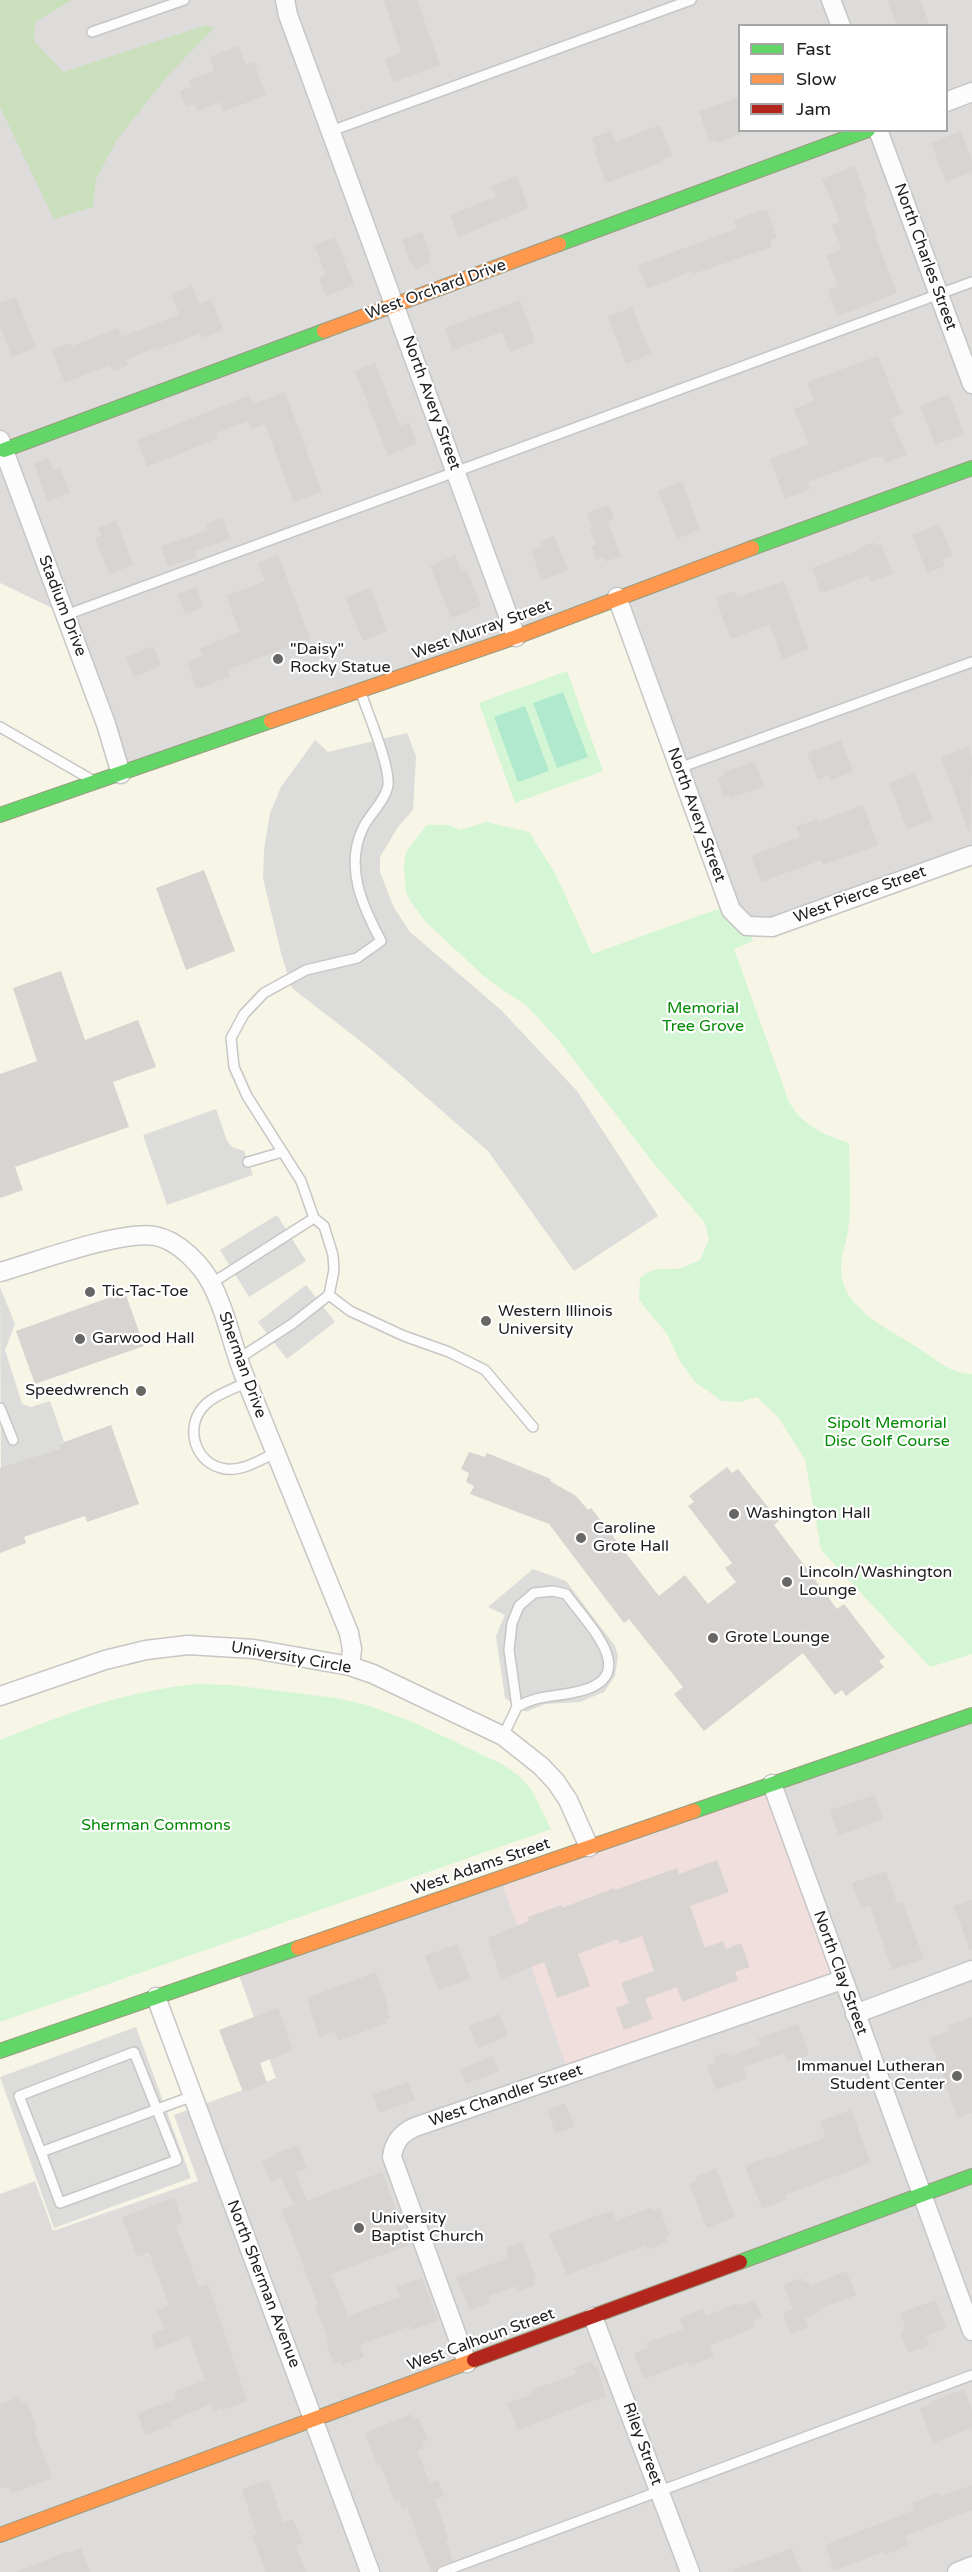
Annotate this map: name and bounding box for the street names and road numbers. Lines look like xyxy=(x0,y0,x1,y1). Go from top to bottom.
street label: North Charles Street xyxy=(889,181,961,333)
street label: West Orchard Drive xyxy=(363,256,509,324)
street label: North Avery Street xyxy=(398,333,464,473)
street label: Stadium Drive xyxy=(34,553,90,659)
street label: West Murray Street xyxy=(410,596,554,664)
street label: North Avery Street xyxy=(663,745,729,885)
street label: West Pierce Street xyxy=(791,862,929,928)
street label: Sherman Drive xyxy=(214,1309,270,1421)
street label: University Circle xyxy=(229,1638,353,1678)
street label: West Adams Street xyxy=(409,1834,553,1900)
street label: North Clay Street xyxy=(809,1908,871,2038)
street label: West Chandler Street xyxy=(427,2061,585,2131)
street label: North Sherman Avenue xyxy=(222,2197,304,2371)
street label: West Calhoun Street xyxy=(405,2304,557,2376)
street label: Riley Street xyxy=(618,2400,666,2488)

